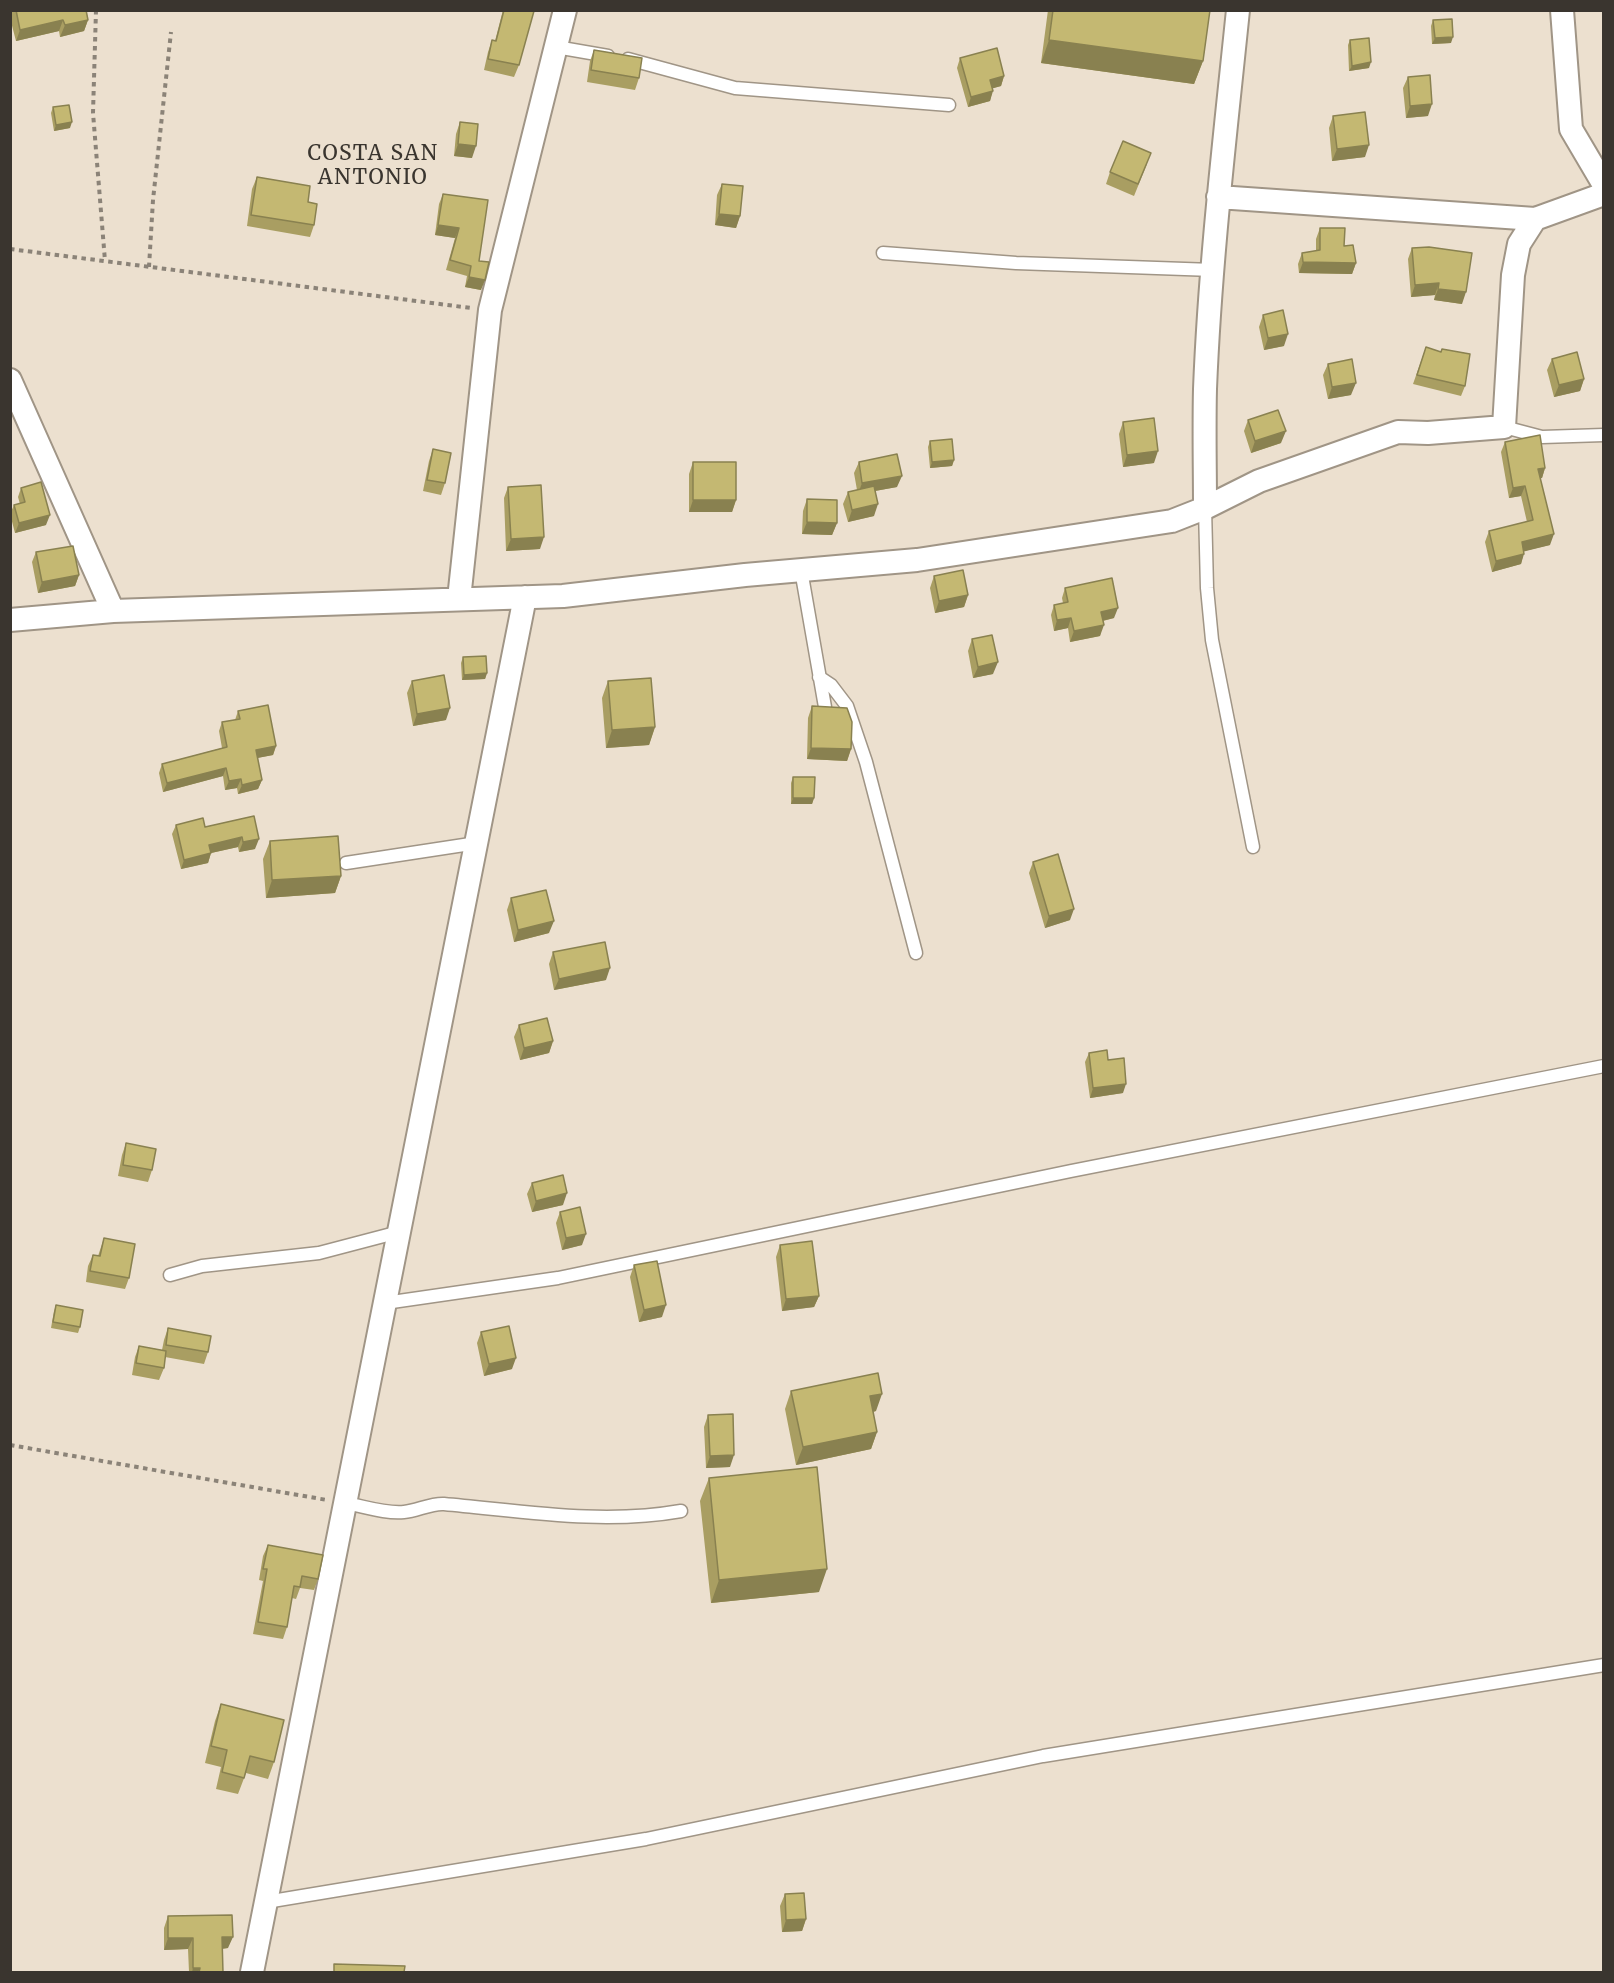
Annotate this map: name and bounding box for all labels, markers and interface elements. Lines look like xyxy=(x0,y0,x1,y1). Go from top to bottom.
district label: COSTA SAN ANTONIO xyxy=(308,141,438,191)

